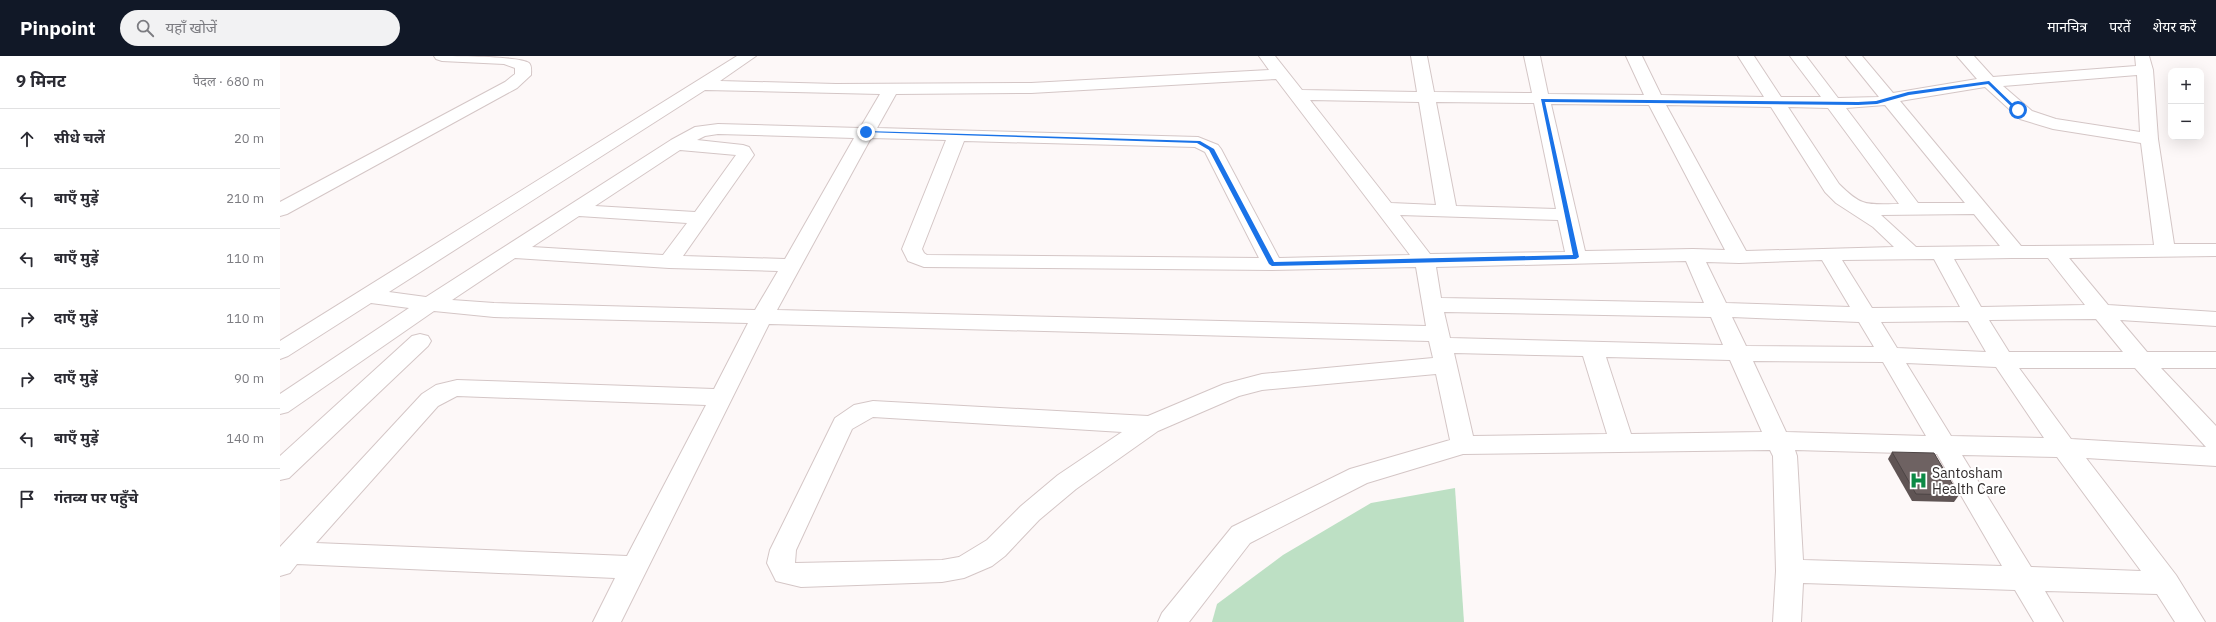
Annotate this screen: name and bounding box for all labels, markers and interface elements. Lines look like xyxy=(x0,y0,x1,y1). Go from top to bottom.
search box xyxy=(120,10,400,46)
text: Pinpoint xyxy=(20,16,96,40)
icon: search xyxy=(134,17,156,39)
text: यहाँ खोजें xyxy=(166,18,217,37)
text: मानचित्र xyxy=(2047,18,2087,36)
text: परतें xyxy=(2109,18,2131,36)
text: शेयर करें xyxy=(2153,18,2196,36)
map controls xyxy=(2168,68,2204,140)
button: + xyxy=(2168,68,2204,104)
text: 9 मिनट xyxy=(16,70,66,92)
text: पैदल · 680 m xyxy=(193,73,264,90)
route start xyxy=(2009,101,2027,119)
button: − xyxy=(2168,104,2204,140)
route end xyxy=(857,123,875,141)
icon: ahead xyxy=(16,128,38,150)
text: सीधे चलें xyxy=(54,128,105,147)
text: 20 m xyxy=(234,130,264,147)
icon: left xyxy=(16,188,38,210)
text: बाएँ मुड़ें xyxy=(54,188,99,207)
text: 210 m xyxy=(226,190,264,207)
icon: left xyxy=(16,248,38,270)
text: बाएँ मुड़ें xyxy=(54,248,99,267)
text: 110 m xyxy=(226,250,264,267)
icon: right xyxy=(16,308,38,330)
text: दाएँ मुड़ें xyxy=(54,308,98,327)
text: 110 m xyxy=(226,310,264,327)
icon: right xyxy=(16,368,38,390)
text: दाएँ मुड़ें xyxy=(54,368,98,387)
text: 90 m xyxy=(234,370,264,387)
icon: left xyxy=(16,428,38,450)
text: बाएँ मुड़ें xyxy=(54,428,99,447)
text: 140 m xyxy=(226,430,264,447)
place label: Santosham Health Care xyxy=(1932,464,2006,498)
hospital icon: Santosham Health Care xyxy=(1909,471,1929,491)
icon: arrive xyxy=(16,488,38,510)
text: गंतव्य पर पहुँचे xyxy=(54,488,138,507)

